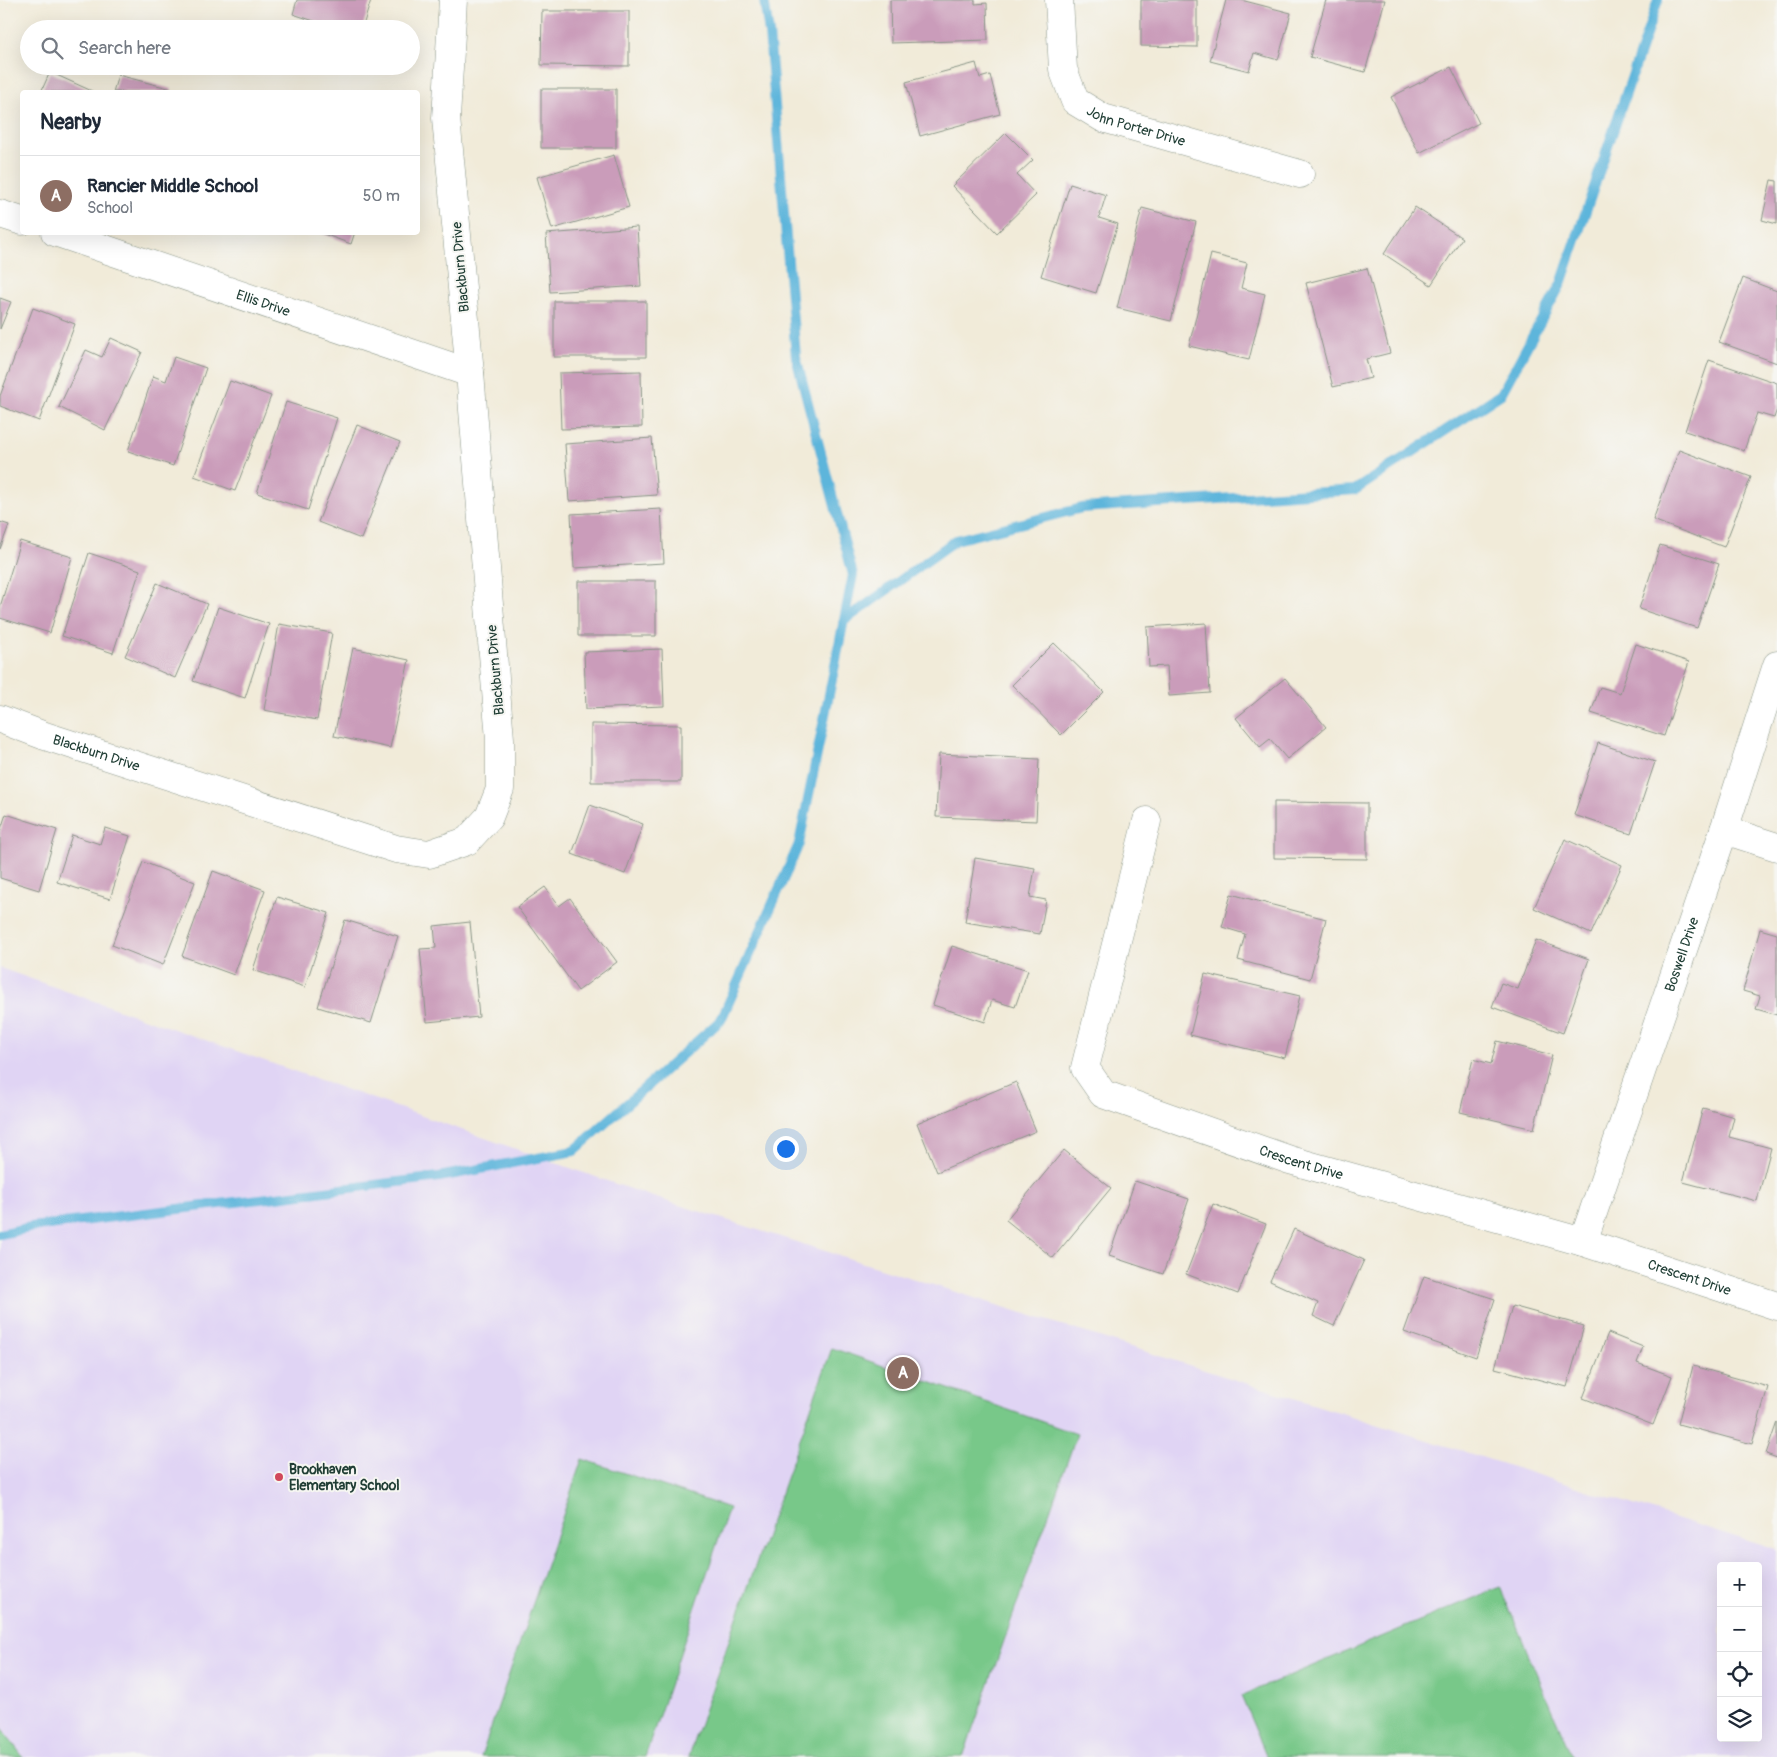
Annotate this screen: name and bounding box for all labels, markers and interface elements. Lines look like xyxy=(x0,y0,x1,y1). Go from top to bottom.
search box xyxy=(20,20,420,75)
icon: search xyxy=(38,34,66,62)
text: Search here xyxy=(78,36,171,60)
street label: John Porter Drive xyxy=(1083,102,1187,150)
text: Nearby xyxy=(40,109,101,136)
text: Rancier Middle School xyxy=(87,174,259,198)
text: A xyxy=(51,186,61,206)
text: 50 m xyxy=(363,186,400,206)
text: School xyxy=(87,198,133,218)
street label: Blackburn Drive xyxy=(448,221,473,313)
street label: Ellis Drive xyxy=(234,286,292,320)
street label: Blackburn Drive xyxy=(483,624,508,716)
street label: Blackburn Drive xyxy=(50,731,142,775)
street label: Boswell Drive xyxy=(1661,915,1703,994)
your location xyxy=(773,1136,799,1162)
street label: Crescent Drive xyxy=(1257,1142,1345,1183)
street label: Crescent Drive xyxy=(1646,1256,1733,1299)
pin: A xyxy=(887,1354,919,1392)
place label: Brookhaven Elementary School xyxy=(289,1461,400,1494)
marker: Brookhaven Elementary School xyxy=(273,1471,285,1483)
map controls xyxy=(1717,1562,1762,1742)
button: + xyxy=(1717,1562,1762,1607)
button: − xyxy=(1717,1607,1762,1652)
button: locate xyxy=(1717,1652,1762,1697)
button: layers xyxy=(1717,1697,1762,1742)

